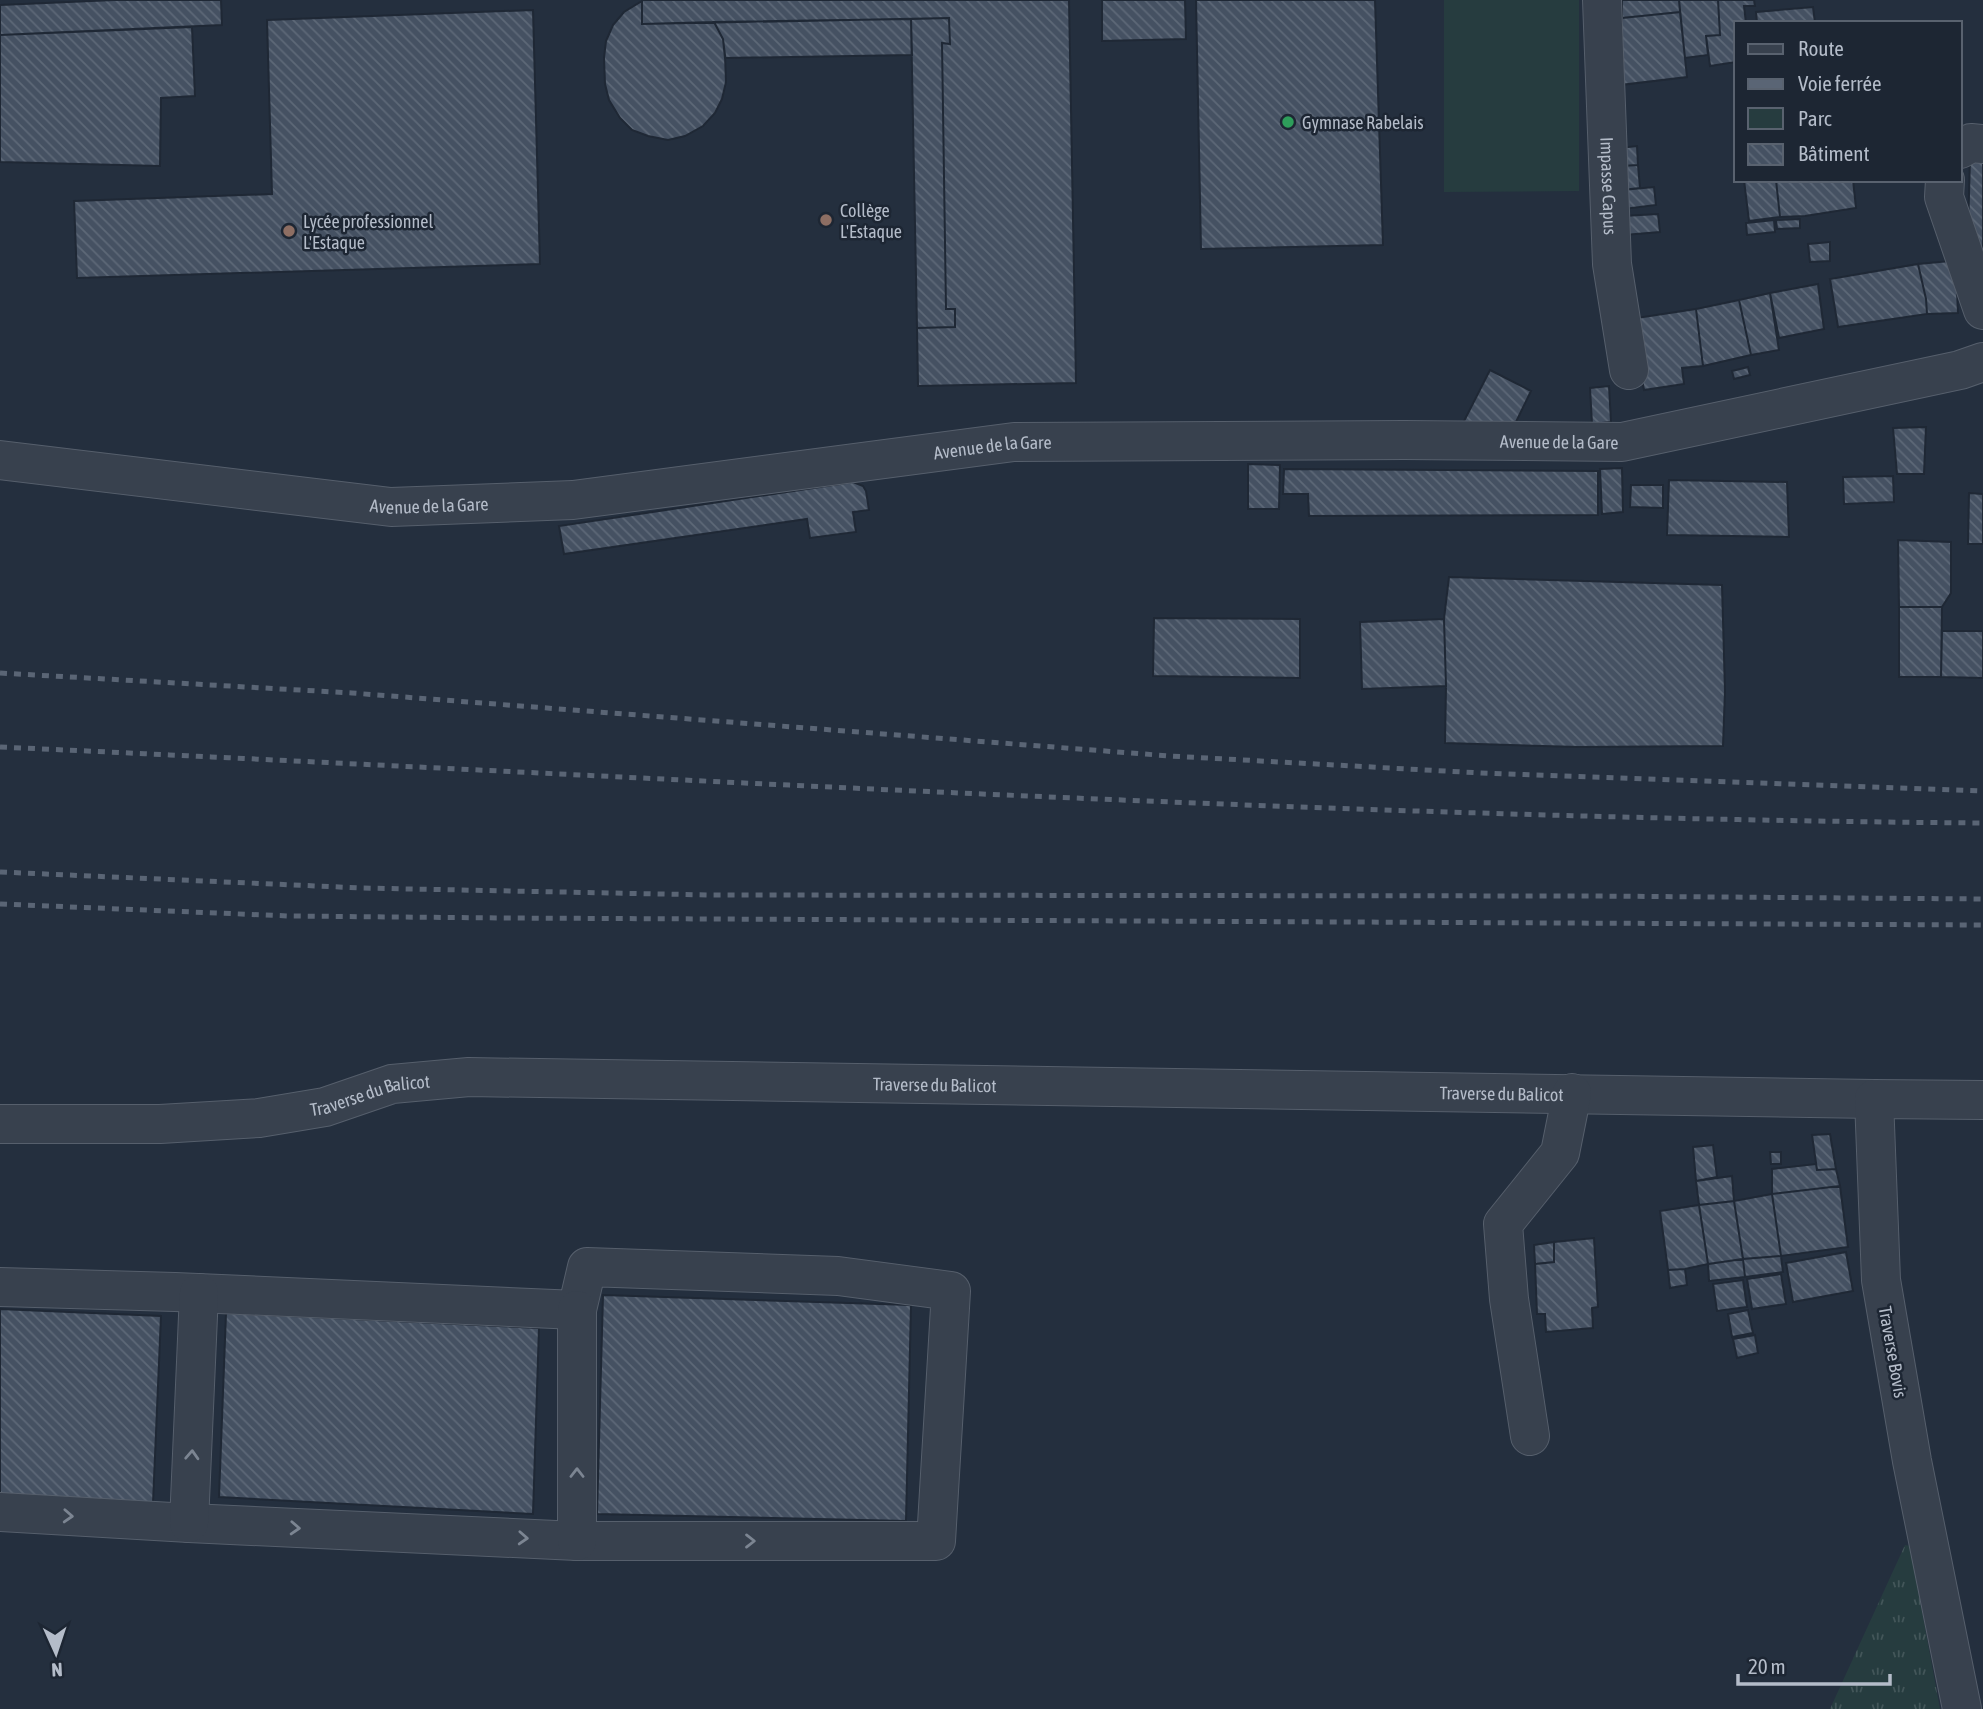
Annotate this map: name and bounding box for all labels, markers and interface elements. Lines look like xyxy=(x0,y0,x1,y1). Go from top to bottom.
legend xyxy=(1734,21,1962,182)
text: Route xyxy=(1798,36,1844,60)
text: Voie ferrée xyxy=(1798,71,1881,95)
text: Parc xyxy=(1798,106,1832,130)
place label: Gymnase Rabelais xyxy=(1302,112,1424,133)
marker: Gymnase Rabelais xyxy=(1280,114,1296,130)
street label: Impasse Capus xyxy=(1597,137,1621,235)
text: Bâtiment xyxy=(1798,141,1869,165)
place label: Collège L'Estaque xyxy=(840,200,902,242)
place label: Lycée professionnel L'Estaque xyxy=(303,211,433,253)
marker: Collège L'Estaque xyxy=(818,212,834,228)
marker: Lycée professionnel L'Estaque xyxy=(281,223,297,239)
street label: Avenue de la Gare xyxy=(1500,430,1619,452)
street label: Avenue de la Gare xyxy=(932,431,1052,463)
street label: Avenue de la Gare xyxy=(369,493,489,518)
street label: Traverse du Balicot xyxy=(308,1070,431,1120)
street label: Traverse du Balicot xyxy=(873,1073,997,1096)
street label: Traverse du Balicot xyxy=(1440,1082,1564,1105)
street label: Traverse Bovis xyxy=(1875,1305,1911,1399)
one-way arrow xyxy=(184,1449,199,1460)
one-way arrow xyxy=(569,1467,585,1477)
one-way arrow xyxy=(63,1508,74,1523)
one-way arrow xyxy=(290,1520,301,1535)
one-way arrow xyxy=(517,1531,528,1546)
one-way arrow xyxy=(745,1533,756,1549)
north arrow xyxy=(21,1618,91,1688)
scale bar xyxy=(1738,1642,1890,1686)
text: 20 m xyxy=(1748,1654,1786,1678)
text: N xyxy=(51,1659,63,1681)

